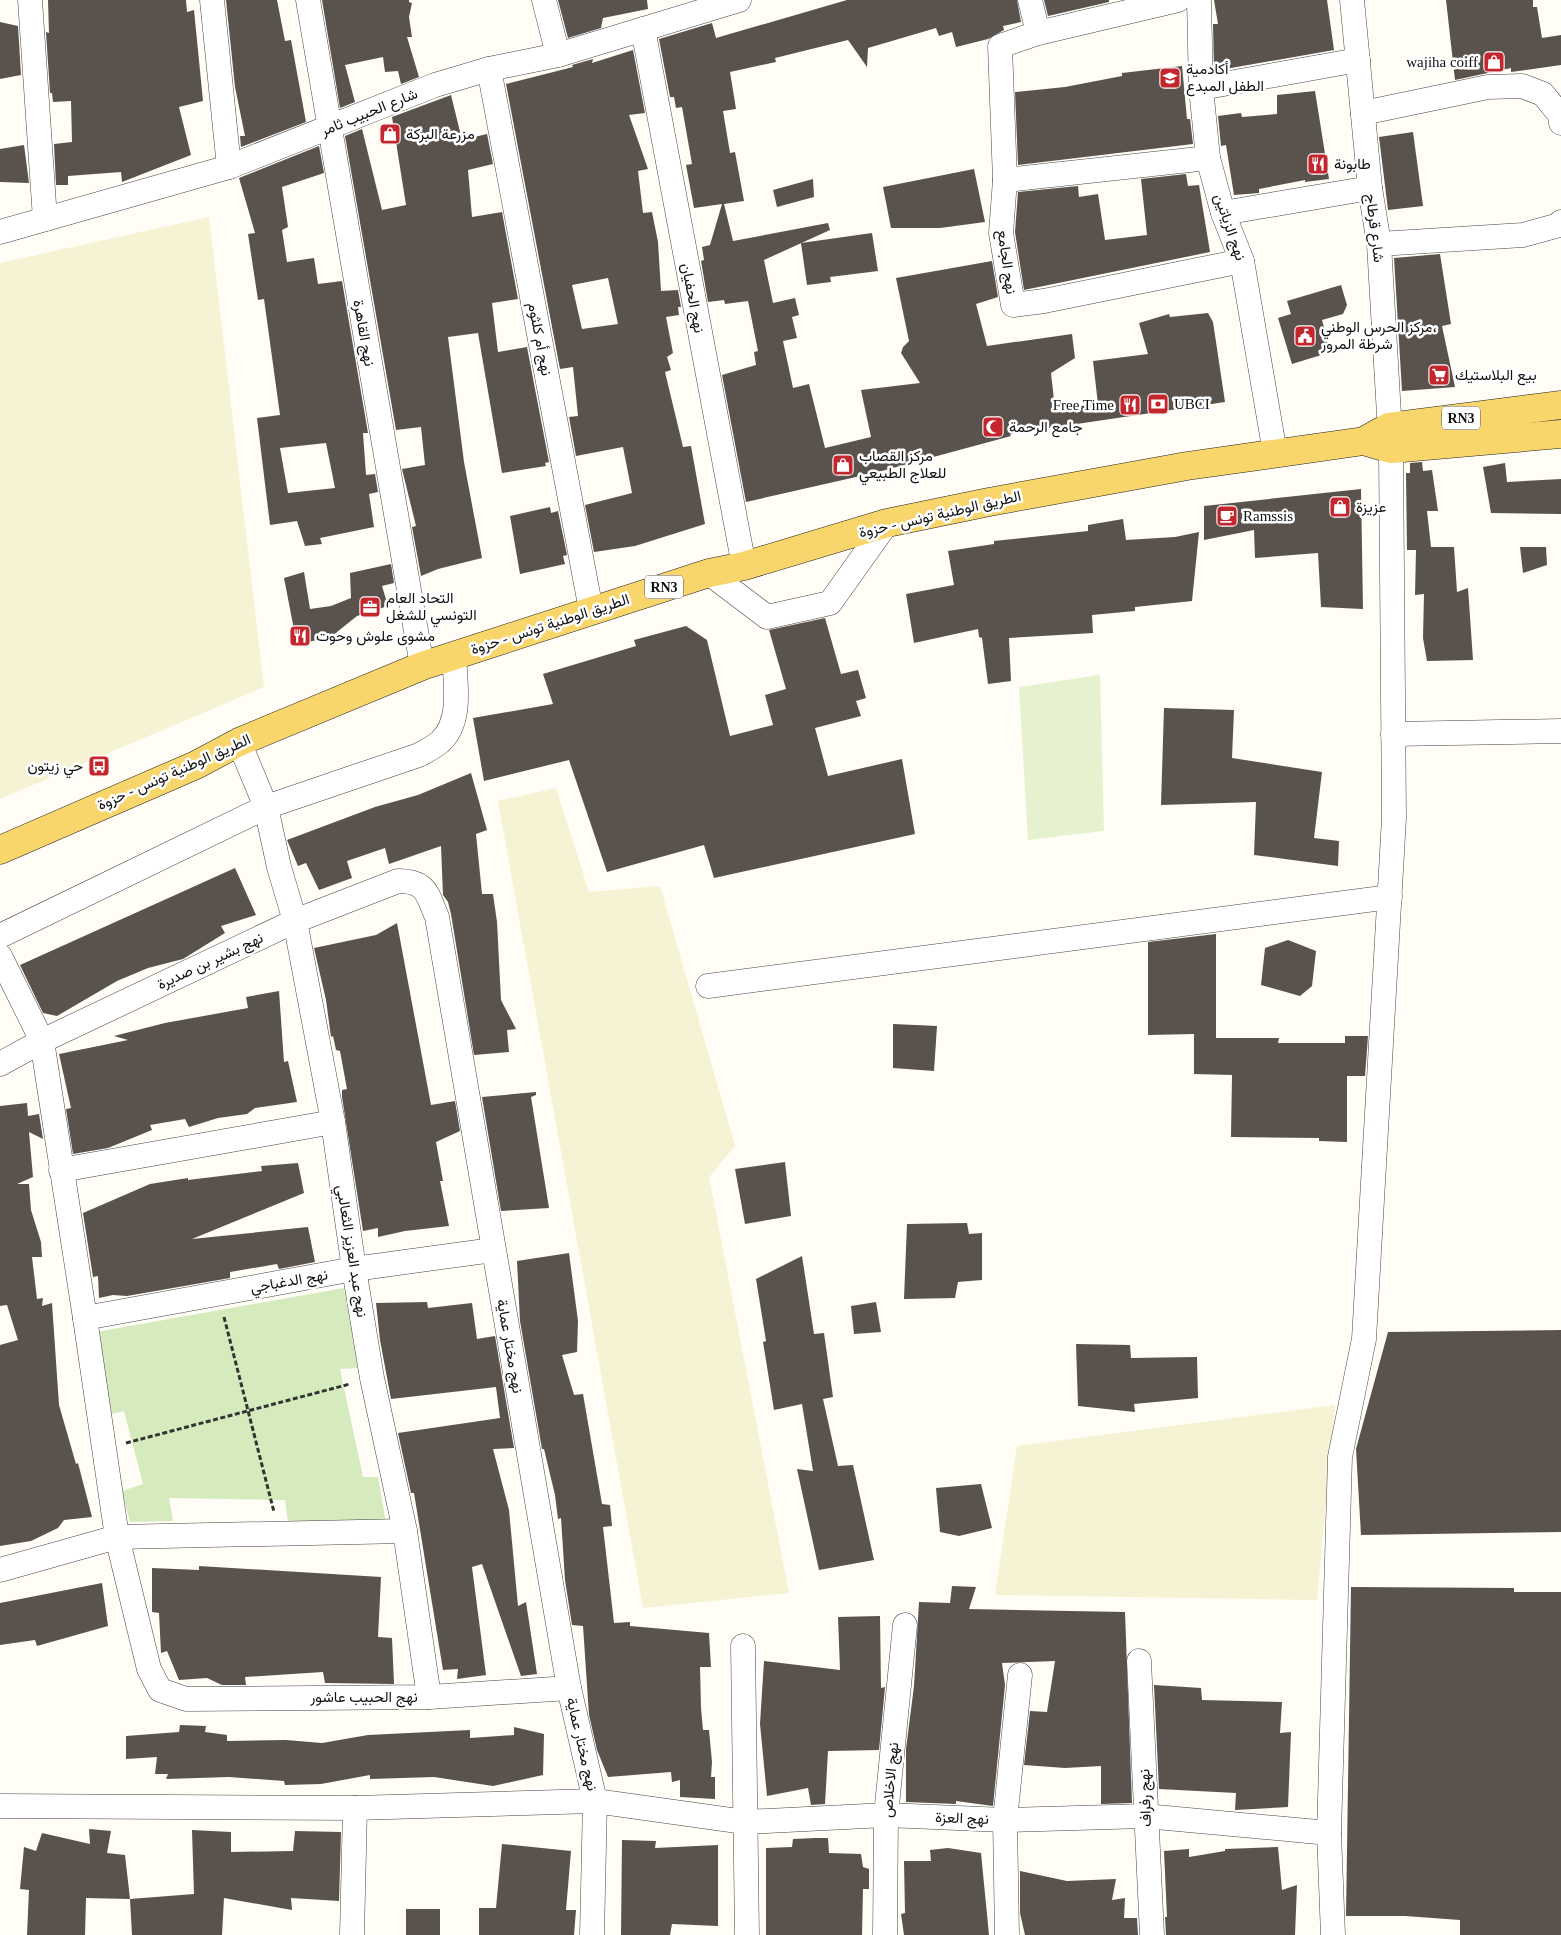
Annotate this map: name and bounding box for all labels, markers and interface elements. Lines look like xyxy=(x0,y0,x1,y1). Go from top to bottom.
shop icon: wajiha coiff xyxy=(1482,50,1506,74)
place label: wajiha coiff xyxy=(1406,54,1478,70)
place label: أكادمية الطفل المبدع xyxy=(1186,61,1264,97)
school or university icon: أكادمية الطفل المبدع xyxy=(1158,66,1182,90)
street label: شارع الحبيب ثامر xyxy=(317,85,421,142)
shop icon: مزرعة البركة xyxy=(378,122,402,146)
place label: مزرعة البركة xyxy=(406,126,475,143)
restaurant icon: طابونة xyxy=(1306,152,1330,176)
place label: طابونة xyxy=(1334,156,1371,173)
street label: نهج الزياتين xyxy=(1208,192,1249,263)
street label: شارع قرطاج xyxy=(1360,193,1387,264)
street label: نهج الجامع xyxy=(992,229,1019,296)
street label: نهج الحفيان xyxy=(675,262,708,335)
street label: نهج القاهرة xyxy=(347,299,378,368)
street label: نهج أم كلثوم xyxy=(522,301,555,378)
place label: مركز الحرس الوطني، شرطة المرور xyxy=(1320,319,1437,353)
public building icon: مركز الحرس الوطني، شرطة المرور xyxy=(1293,324,1317,348)
supermarket icon: بيع البلاستيك xyxy=(1427,363,1451,387)
place label: بيع البلاستيك xyxy=(1455,367,1537,386)
bank icon: UBCI xyxy=(1146,392,1170,416)
restaurant icon: Free Time xyxy=(1118,393,1142,417)
place label: UBCI xyxy=(1174,396,1210,412)
place label: Free Time xyxy=(1053,397,1114,413)
road number: RN3 xyxy=(1442,406,1480,429)
mosque icon: جامع الرحمة xyxy=(981,415,1005,439)
place label: جامع الرحمة xyxy=(1009,419,1083,438)
place label: مركز القصاب للعلاج الطبيعي xyxy=(859,448,946,486)
shop icon: مركز القصاب للعلاج الطبيعي xyxy=(831,453,855,477)
street label: الطريق الوطنية تونس - حزوة xyxy=(857,488,1023,542)
shop icon: عزيزة xyxy=(1328,495,1352,519)
place label: عزيزة xyxy=(1356,499,1387,516)
cafe icon: Ramssis xyxy=(1215,504,1239,528)
place label: Ramssis xyxy=(1243,508,1293,524)
road number: RN3 xyxy=(645,576,683,598)
place label: التحاد العام التونسي للشغل xyxy=(386,590,477,628)
street label: الطريق الوطنية تونس - حزوة xyxy=(469,591,632,659)
office icon: التحاد العام التونسي للشغل xyxy=(358,595,382,619)
restaurant icon: مشوى علوش وحوت xyxy=(288,624,312,648)
place label: مشوى علوش وحوت xyxy=(316,628,435,646)
street label: الطريق الوطنية تونس - حزوة xyxy=(95,731,254,815)
bus stop icon: حي زيتون xyxy=(87,754,111,778)
place label: حي زيتون xyxy=(27,758,83,779)
street label: نهج بشير بن صديرة xyxy=(155,930,267,995)
street label: نهج عبد العزيز الثعالبي xyxy=(329,1184,370,1319)
street label: نهج الدغباجي xyxy=(249,1266,330,1301)
street label: نهج مختار عماية xyxy=(491,1298,526,1395)
street label: نهج الحبيب عاشور xyxy=(309,1689,418,1708)
street label: نهج مختار عماية xyxy=(561,1696,601,1793)
street label: نهج الاخلاص xyxy=(879,1742,904,1819)
street label: نهج رفراف xyxy=(1136,1769,1157,1827)
street label: نهج العزة xyxy=(935,1809,989,1830)

